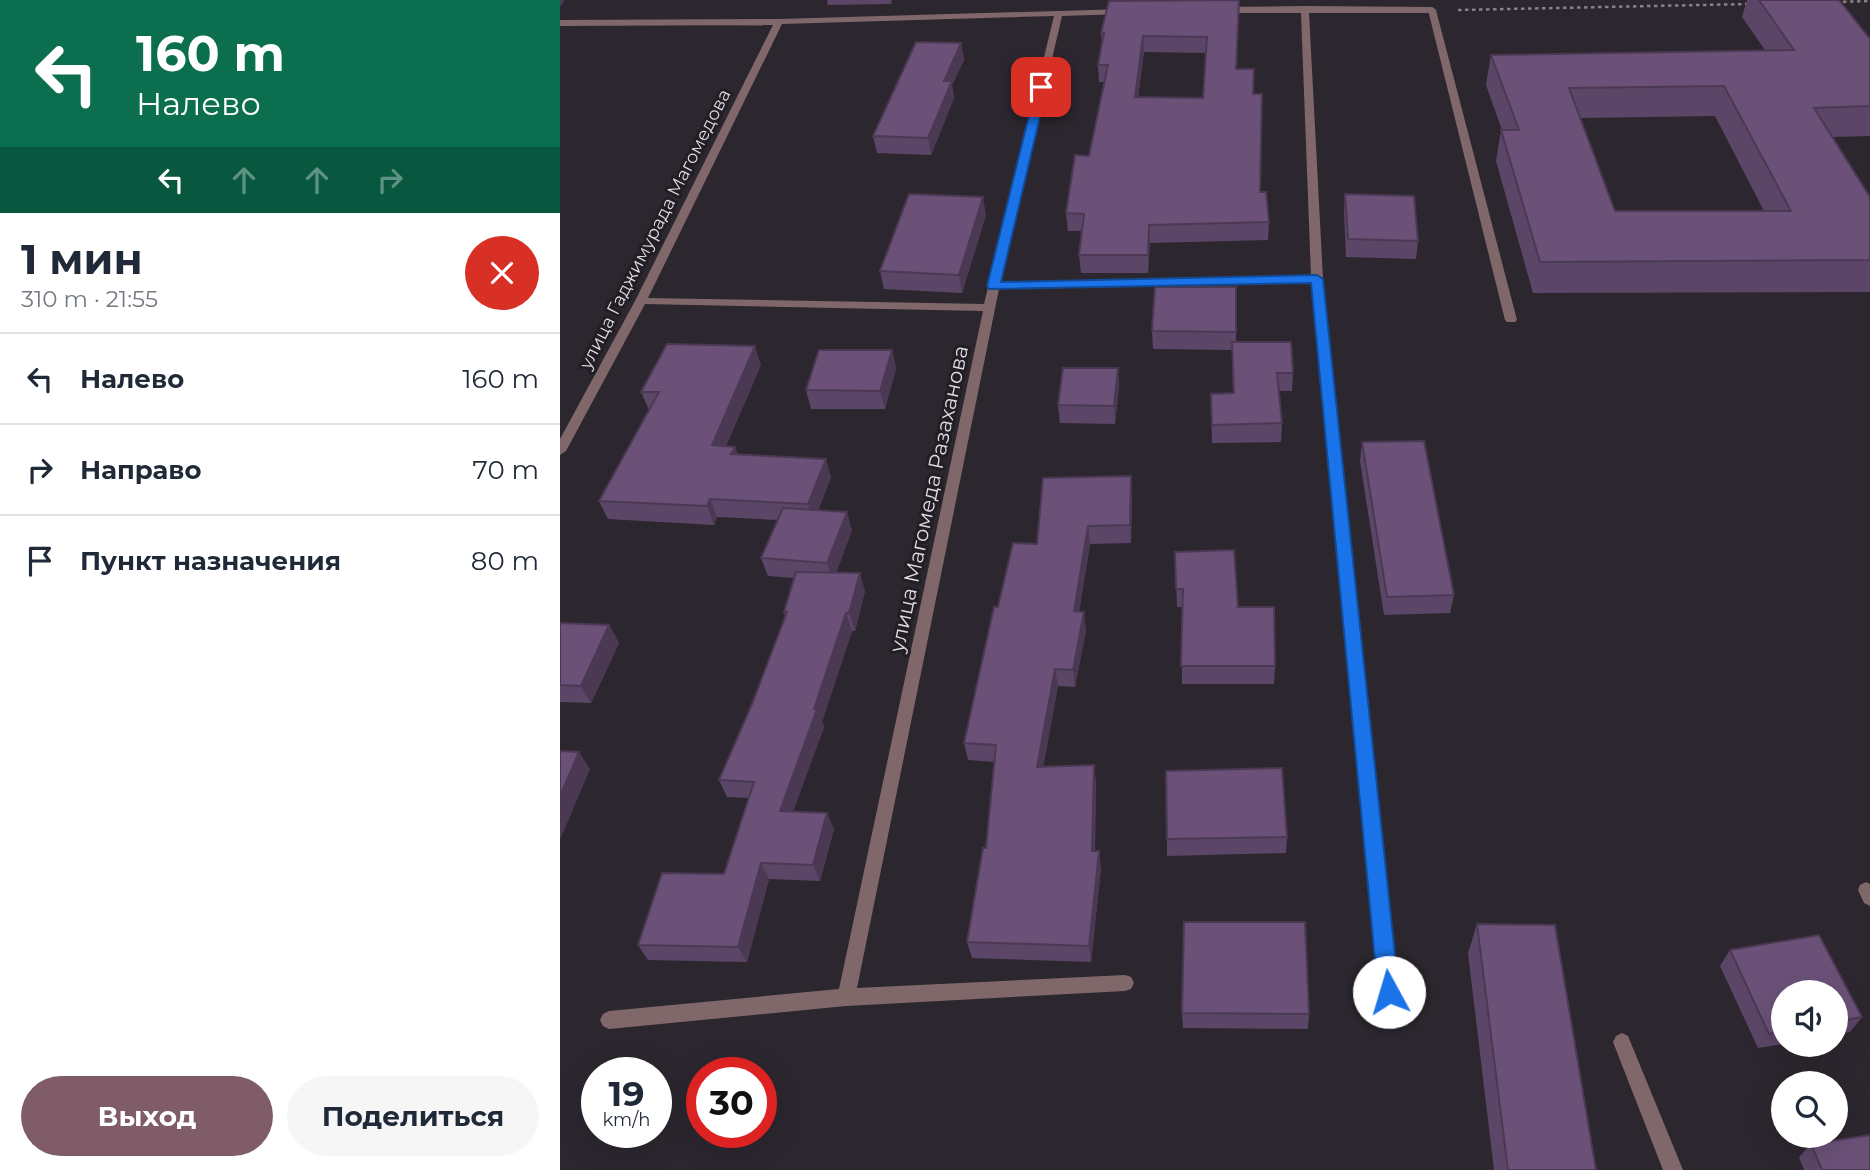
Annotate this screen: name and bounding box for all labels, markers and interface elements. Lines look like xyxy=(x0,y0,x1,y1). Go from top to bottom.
text: 160 m xyxy=(136,24,285,83)
icon: left xyxy=(21,28,112,119)
pin xyxy=(1011,57,1071,117)
icon: arrive xyxy=(1022,68,1060,106)
text: Налево xyxy=(136,84,261,123)
street label: улица Гаджимурада Магомедова xyxy=(574,85,735,374)
icon: left xyxy=(152,161,190,199)
icon: ahead xyxy=(225,161,263,199)
icon: ahead xyxy=(298,161,336,199)
icon: right xyxy=(371,161,409,199)
text: 1 мин xyxy=(21,233,143,285)
button: close xyxy=(465,236,539,310)
text: 310 m · 21:55 xyxy=(21,285,158,313)
street label: улица Магомеда Разаханова xyxy=(884,343,973,656)
icon: left xyxy=(21,360,59,398)
text: Налево xyxy=(80,363,184,395)
text: 160 m xyxy=(462,363,539,395)
icon: right xyxy=(21,451,59,489)
text: Направо xyxy=(80,454,201,486)
text: 70 m xyxy=(473,454,539,486)
icon: arrive xyxy=(21,542,59,580)
text: Пункт назначения xyxy=(80,545,341,577)
text: 80 m xyxy=(471,545,539,577)
position arrow xyxy=(1352,955,1426,1029)
map controls xyxy=(1771,980,1848,1148)
button: sound xyxy=(1771,980,1848,1057)
speed limit sign: 30 xyxy=(686,1057,777,1148)
button: search xyxy=(1771,1071,1848,1148)
text: 19 xyxy=(608,1072,645,1115)
button: Выход xyxy=(21,1076,273,1156)
button: Поделиться xyxy=(287,1076,539,1156)
text: km/h xyxy=(602,1109,651,1131)

